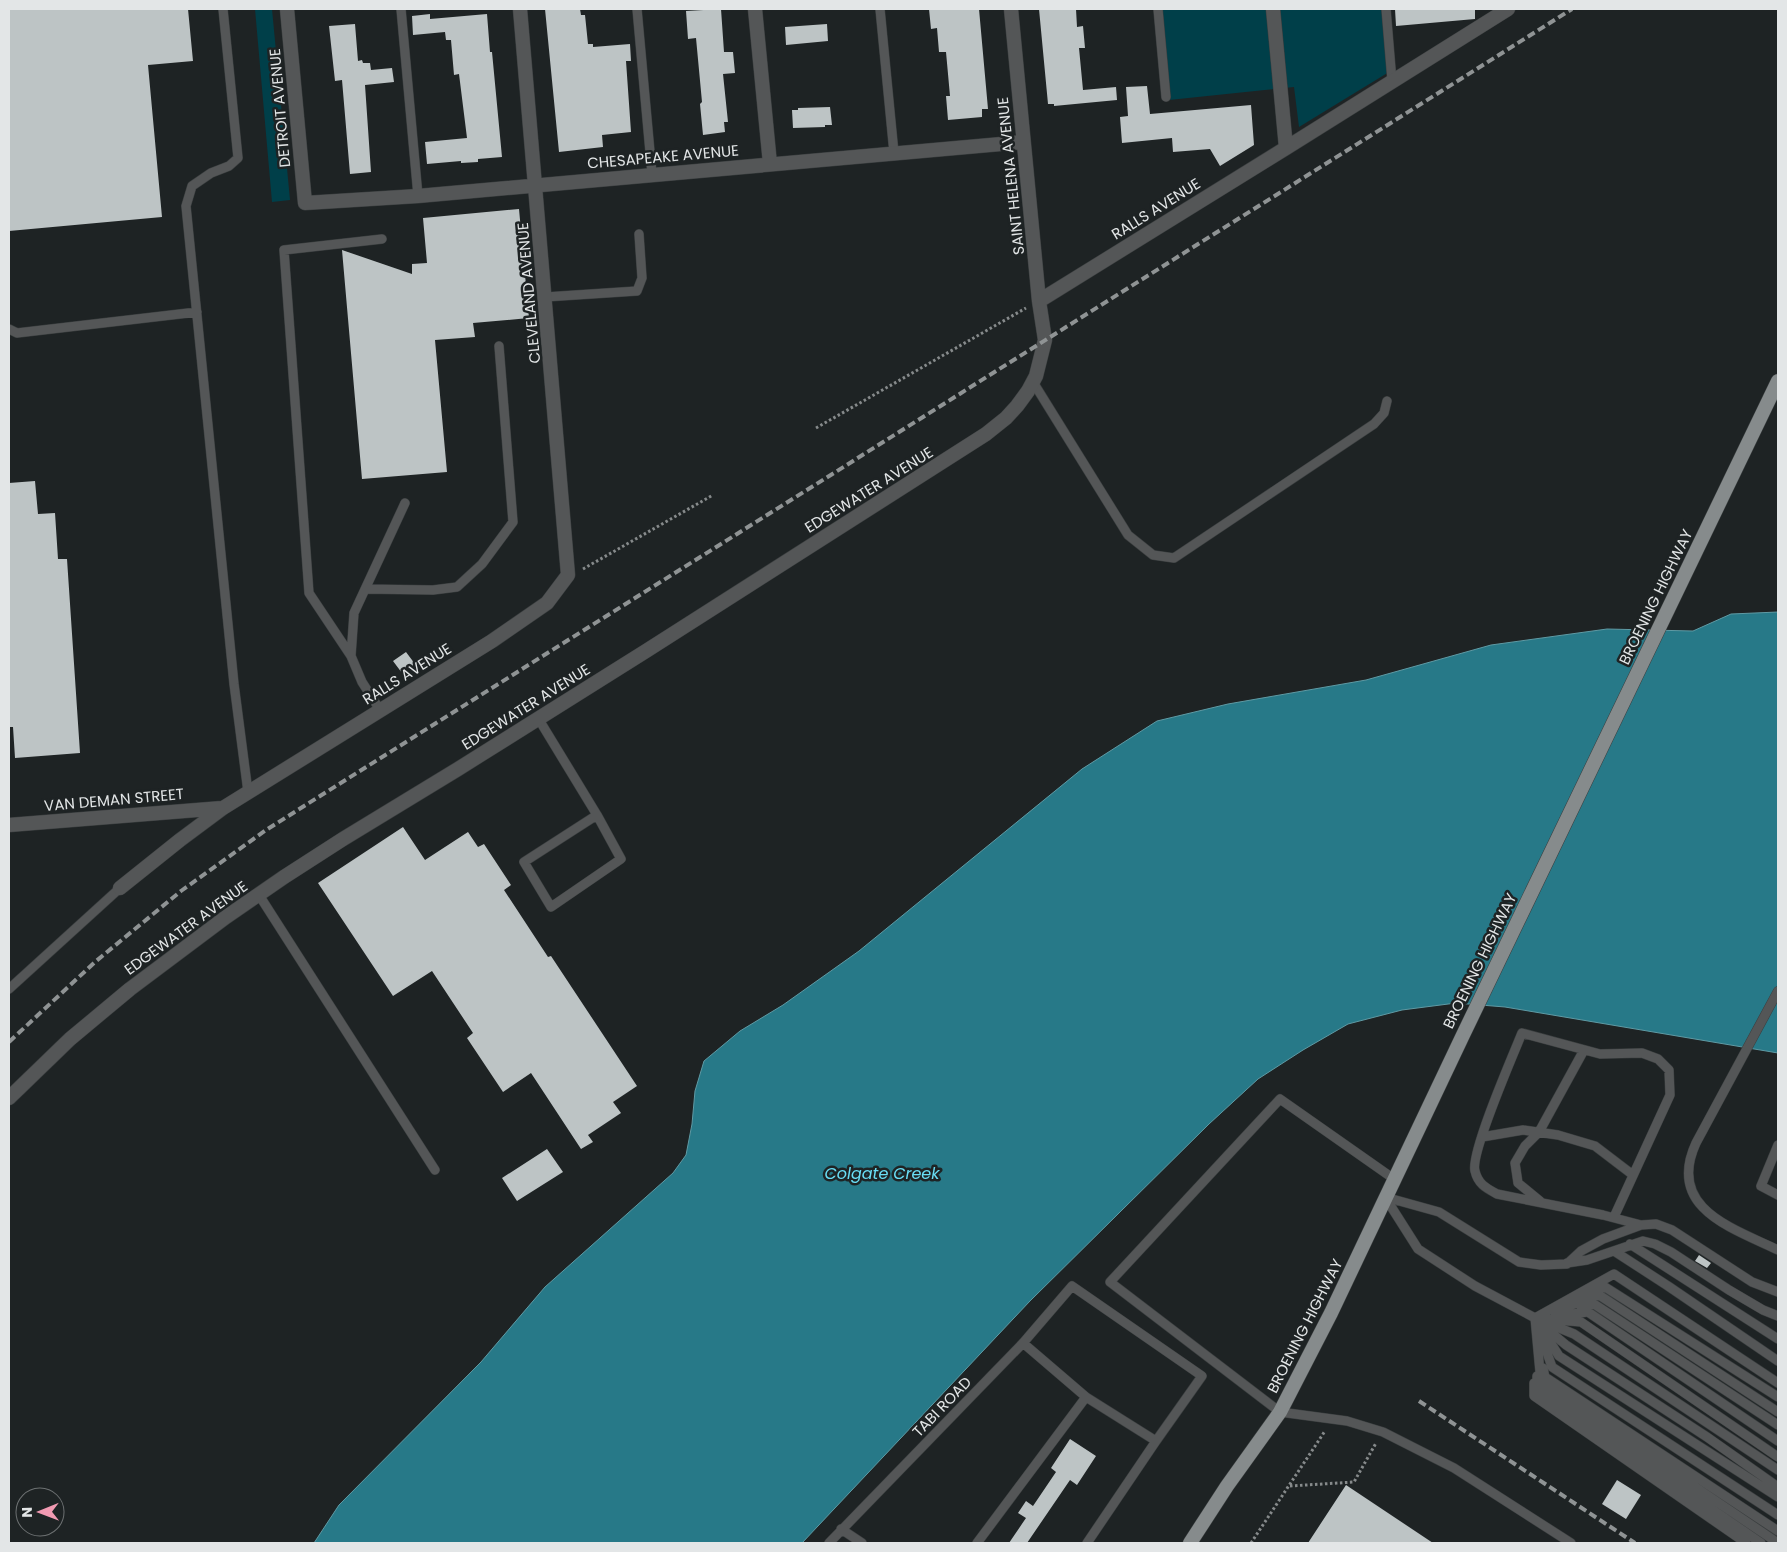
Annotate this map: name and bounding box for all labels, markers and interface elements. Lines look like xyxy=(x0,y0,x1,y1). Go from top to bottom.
street label: DETROIT AVENUE xyxy=(264,48,295,168)
street label: SAINT HELENA AVENUE xyxy=(992,96,1029,256)
street label: CHESAPEAKE AVENUE xyxy=(586,139,740,174)
street label: RALLS AVENUE xyxy=(1107,173,1204,244)
street label: CLEVELAND AVENUE xyxy=(512,222,545,365)
street label: EDGEWATER AVENUE xyxy=(801,442,937,538)
street label: BROENING HIGHWAY xyxy=(1614,526,1698,668)
street label: RALLS AVENUE xyxy=(358,638,455,709)
street label: EDGEWATER AVENUE xyxy=(458,659,594,755)
street label: VAN DEMAN STREET xyxy=(43,783,185,816)
street label: EDGEWATER AVENUE xyxy=(120,876,252,979)
street label: BROENING HIGHWAY xyxy=(1438,890,1522,1032)
water label: Colgate Creek xyxy=(824,1162,940,1185)
street label: BROENING HIGHWAY xyxy=(1262,1255,1348,1396)
street label: TABI ROAD xyxy=(907,1372,976,1442)
north arrow xyxy=(15,1487,65,1537)
text: N xyxy=(17,1507,37,1518)

